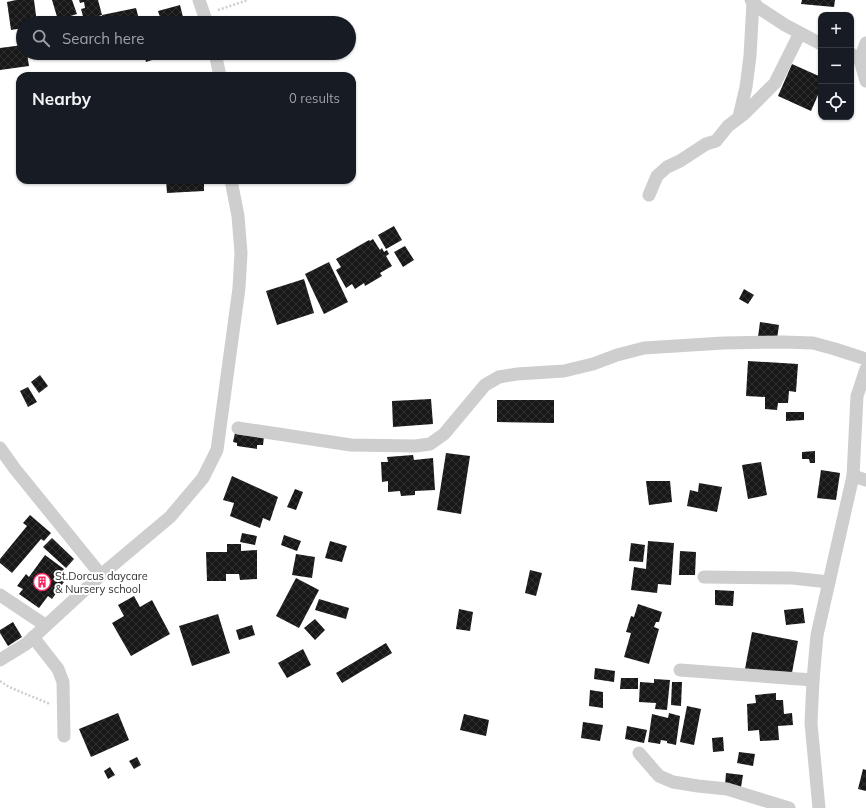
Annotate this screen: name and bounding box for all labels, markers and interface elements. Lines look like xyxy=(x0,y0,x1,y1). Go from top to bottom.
map controls xyxy=(818,12,854,120)
button: + xyxy=(818,12,854,48)
search box xyxy=(16,16,356,60)
icon: search xyxy=(30,27,52,49)
text: Search here xyxy=(62,29,144,48)
button: − xyxy=(818,48,854,84)
button: locate xyxy=(818,84,854,120)
text: Nearby xyxy=(32,88,91,109)
text: 0 results xyxy=(289,90,340,106)
place label: St.Dorcus daycare & Nursery school xyxy=(55,569,148,596)
building icon: St.Dorcus daycare & Nursery school xyxy=(32,572,52,592)

